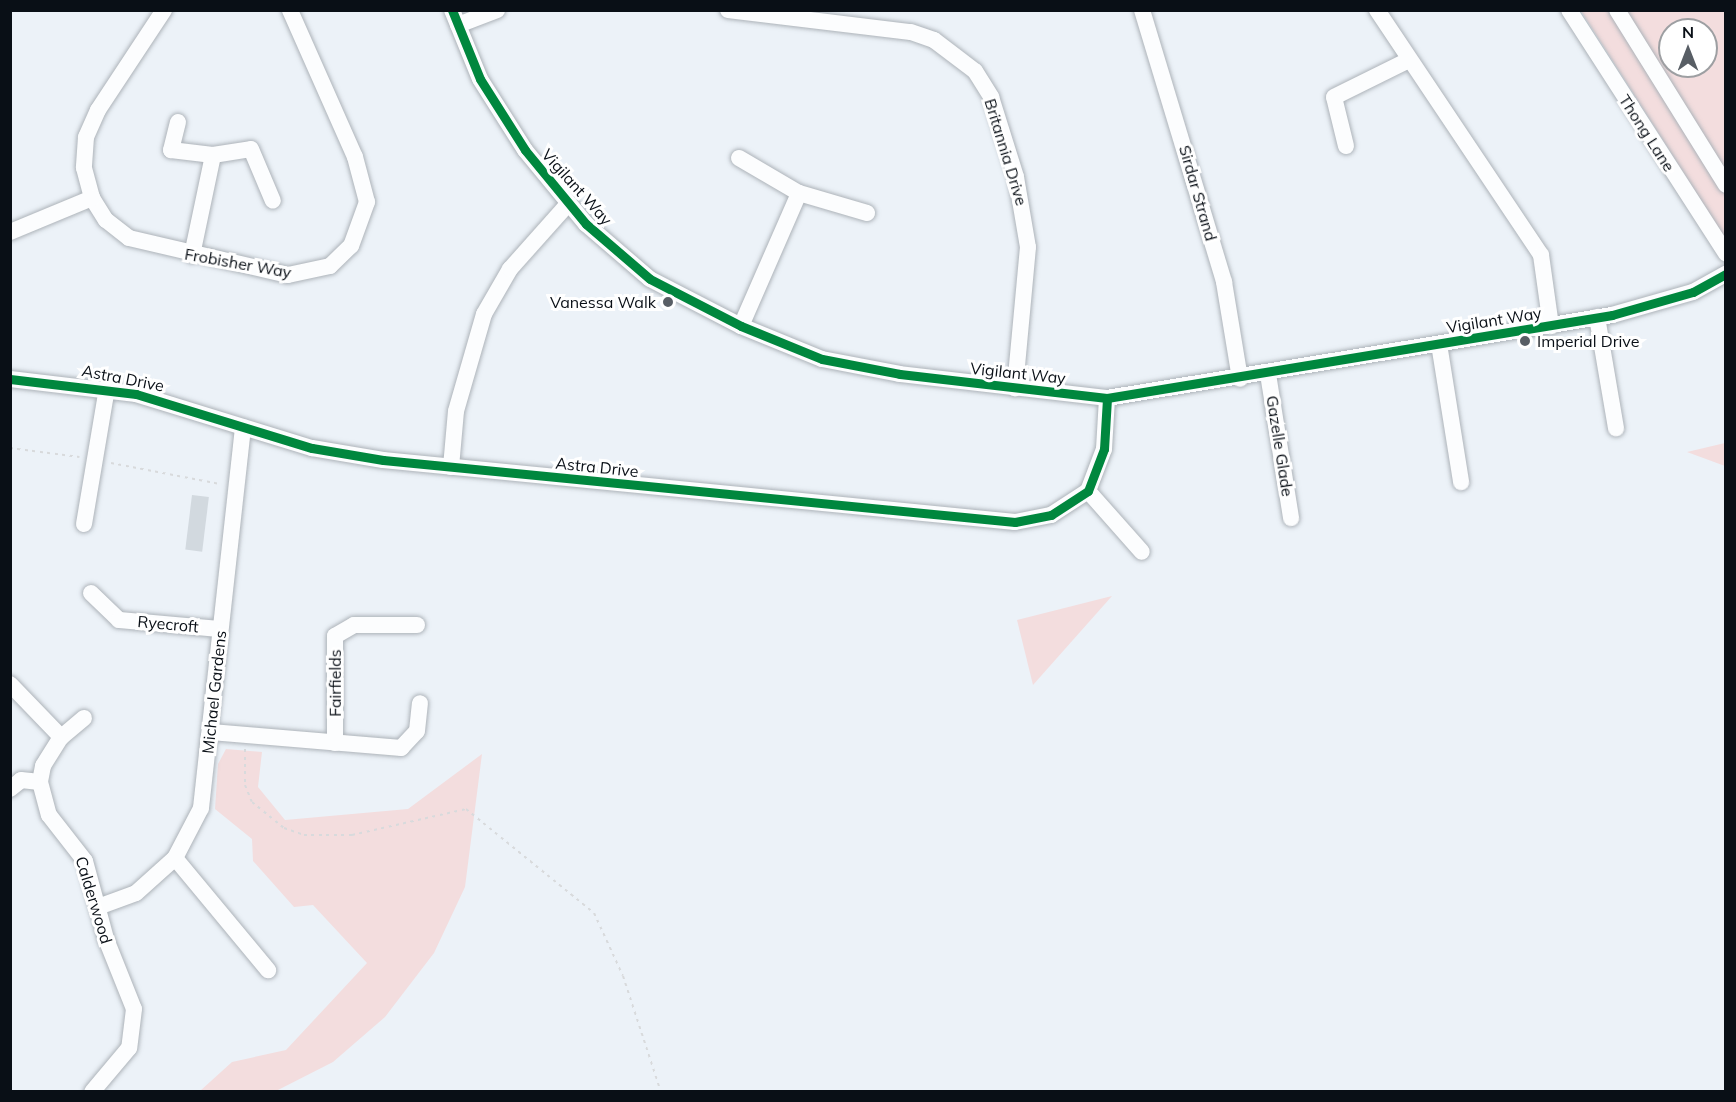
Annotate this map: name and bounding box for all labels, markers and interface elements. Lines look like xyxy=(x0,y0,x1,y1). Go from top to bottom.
north arrow xyxy=(1658,18,1718,78)
text: N xyxy=(1682,22,1694,42)
street label: Thong Lane xyxy=(1615,91,1679,175)
street label: Britannia Drive xyxy=(981,96,1031,208)
street label: Sirdar Strand xyxy=(1175,143,1221,243)
street label: Vigilant Way xyxy=(538,145,616,229)
street label: Frobisher Way xyxy=(183,244,293,282)
place label: Vanessa Walk xyxy=(550,292,656,312)
marker: Vanessa Walk xyxy=(661,295,675,309)
street label: Vigilant Way xyxy=(1445,303,1543,337)
place label: Imperial Drive xyxy=(1537,331,1639,351)
marker: Imperial Drive xyxy=(1518,334,1532,348)
street label: Vigilant Way xyxy=(969,358,1067,388)
street label: Astra Drive xyxy=(80,361,166,395)
street label: Gazelle Glade xyxy=(1263,394,1297,498)
street label: Astra Drive xyxy=(555,453,639,481)
street label: Ryecroft xyxy=(137,612,199,636)
street label: Michael Gardens xyxy=(198,629,230,755)
street label: Fairfields xyxy=(325,649,345,717)
street label: Calderwood xyxy=(72,854,116,946)

